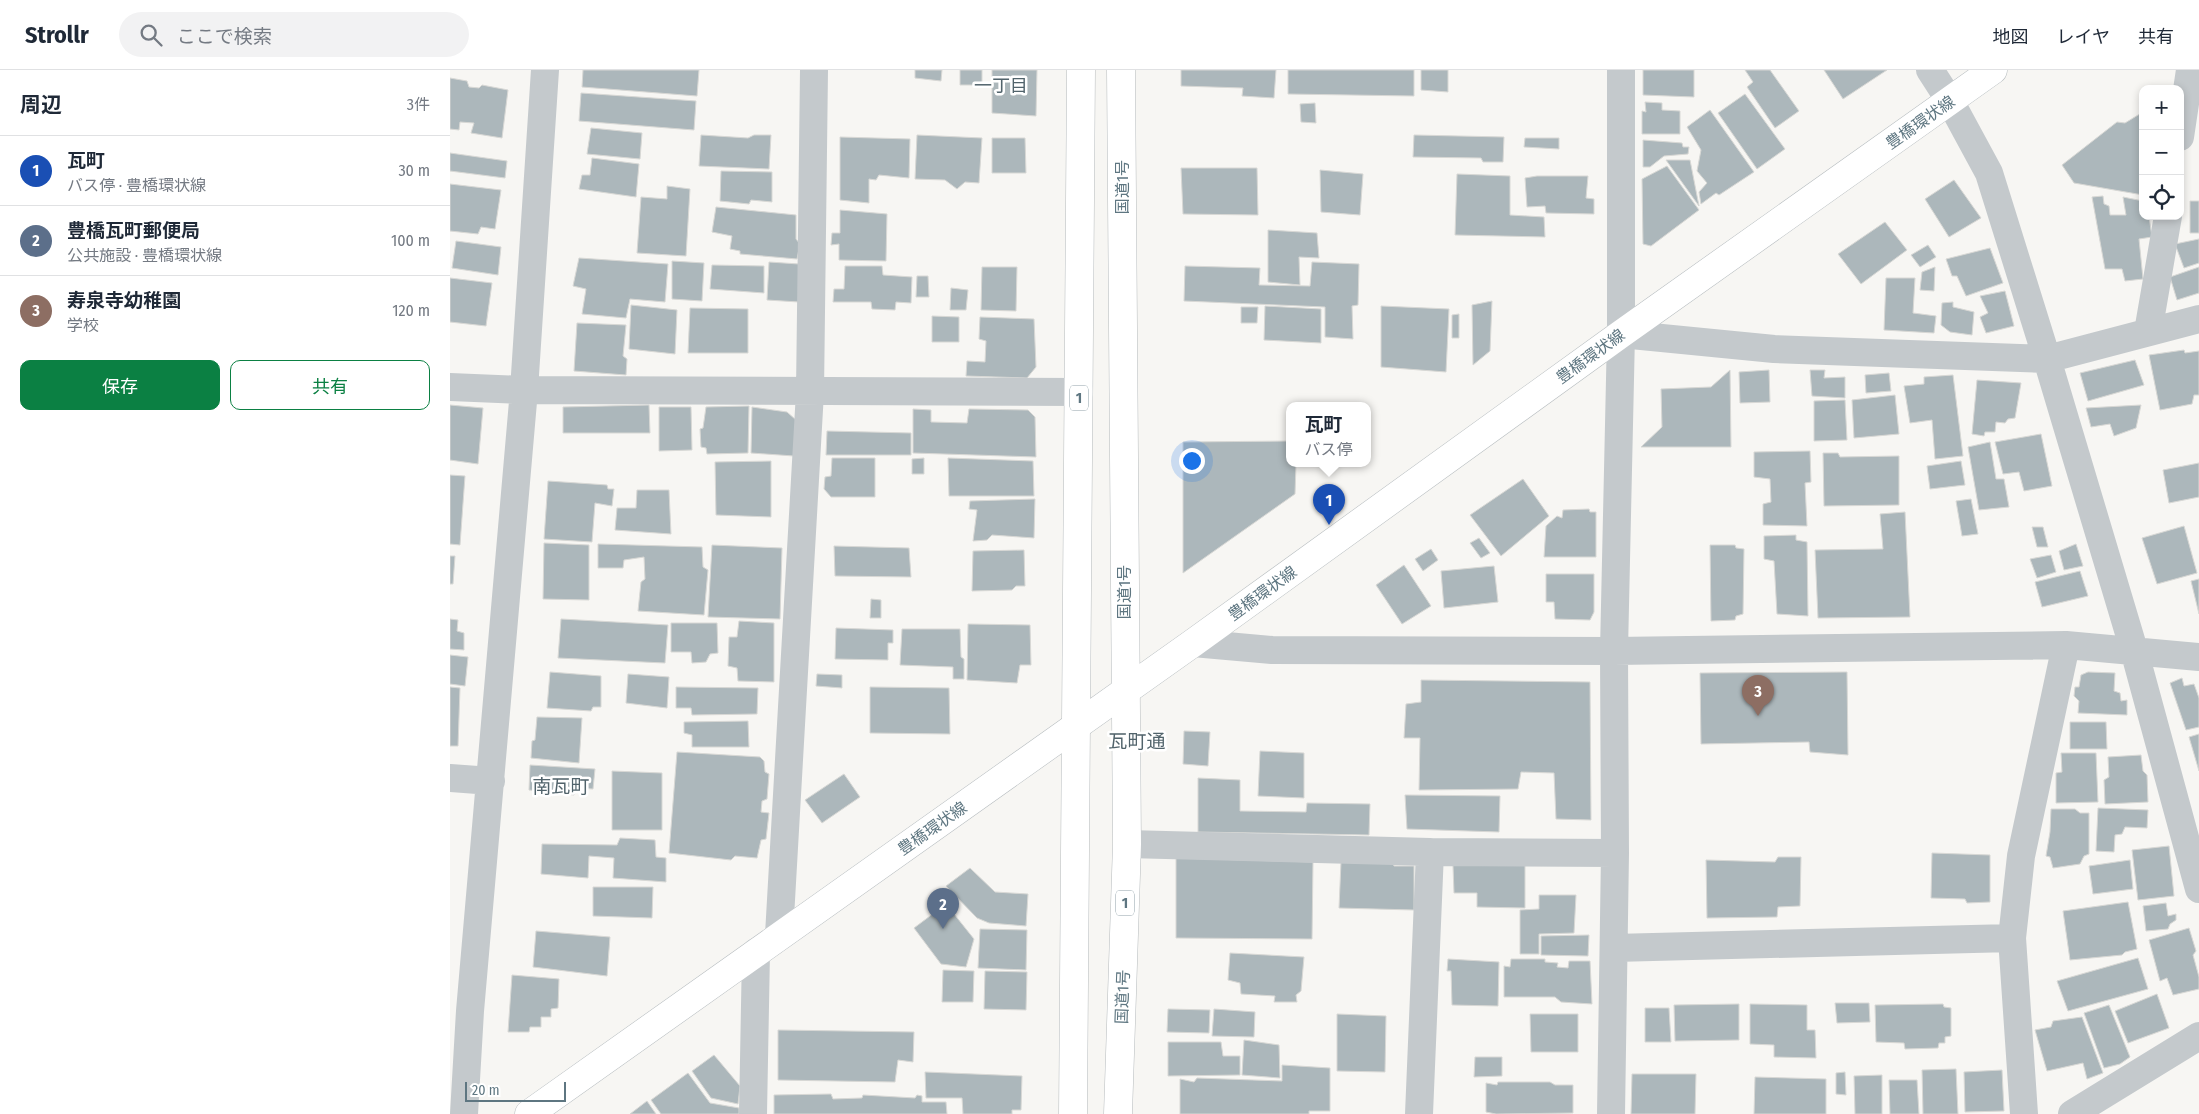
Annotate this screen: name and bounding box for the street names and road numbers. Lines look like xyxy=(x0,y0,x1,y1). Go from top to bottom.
street label: 豊橋環状線 xyxy=(1882,92,1959,153)
street label: 国道1号 xyxy=(1113,160,1132,214)
street label: 豊橋環状線 xyxy=(1552,325,1628,388)
road number: 1 xyxy=(1070,386,1088,410)
street label: 豊橋環状線 xyxy=(1224,562,1300,625)
street label: 国道1号 xyxy=(1115,565,1134,619)
street label: 豊橋環状線 xyxy=(894,798,971,859)
road number: 1 xyxy=(1116,890,1134,916)
street label: 国道1号 xyxy=(1112,970,1133,1024)

